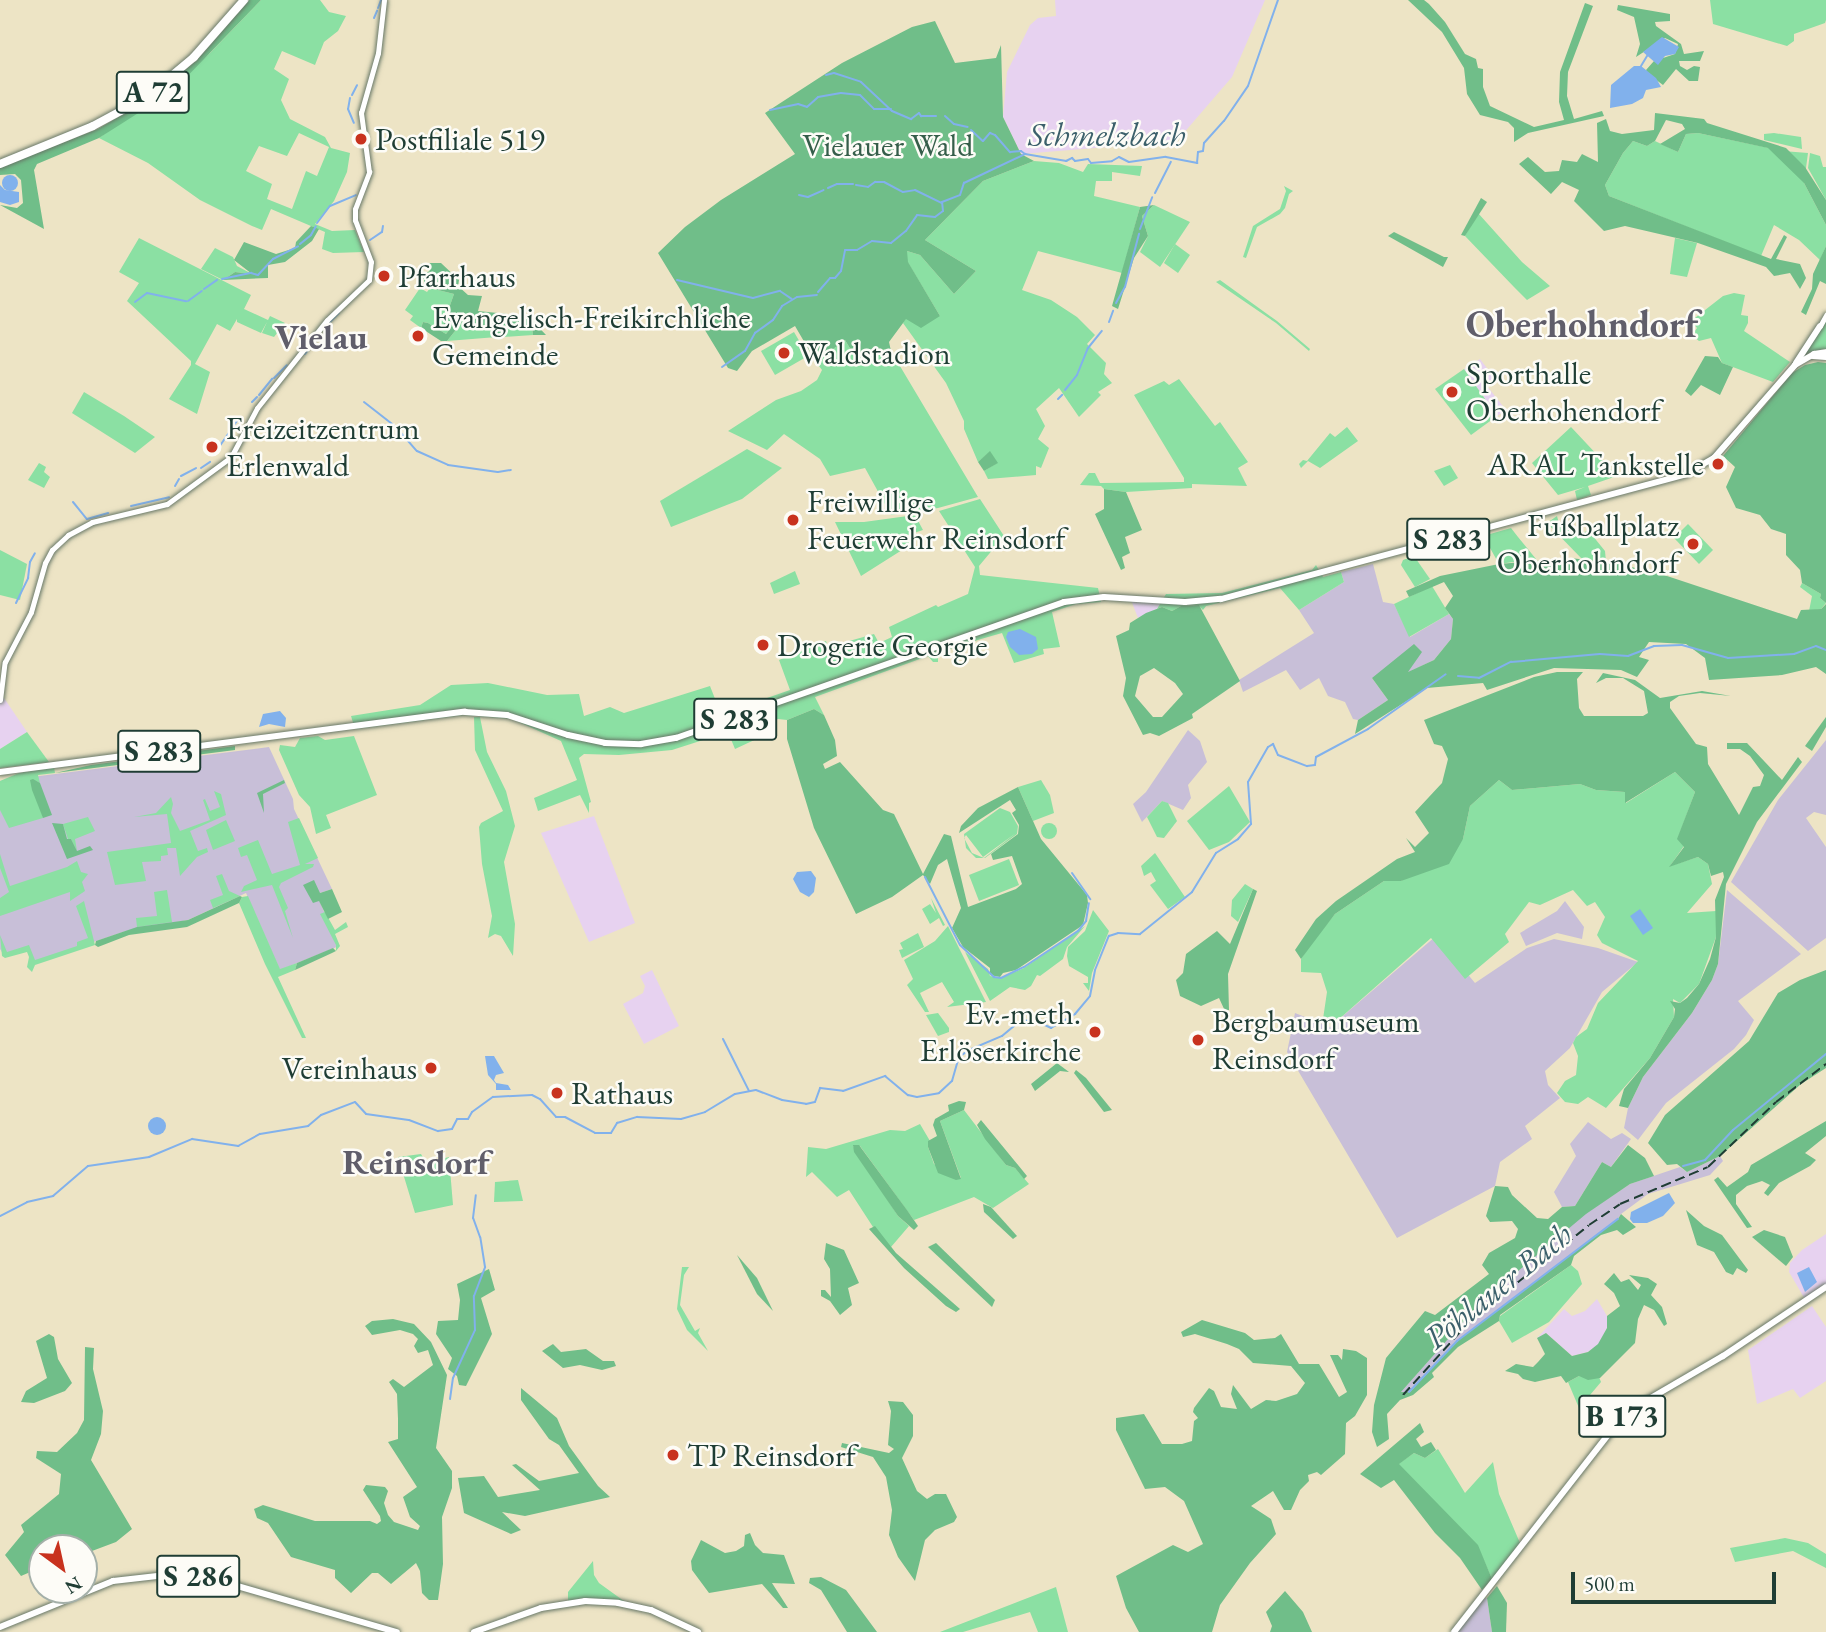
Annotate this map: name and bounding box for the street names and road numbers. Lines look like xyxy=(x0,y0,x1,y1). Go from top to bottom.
road number: A 72 xyxy=(114,66,192,118)
road number: S 283 xyxy=(1406,512,1490,566)
road number: S 283 xyxy=(693,692,777,746)
road number: S 283 xyxy=(117,724,201,778)
road number: B 173 xyxy=(1578,1390,1666,1442)
road number: S 286 xyxy=(156,1550,240,1602)

